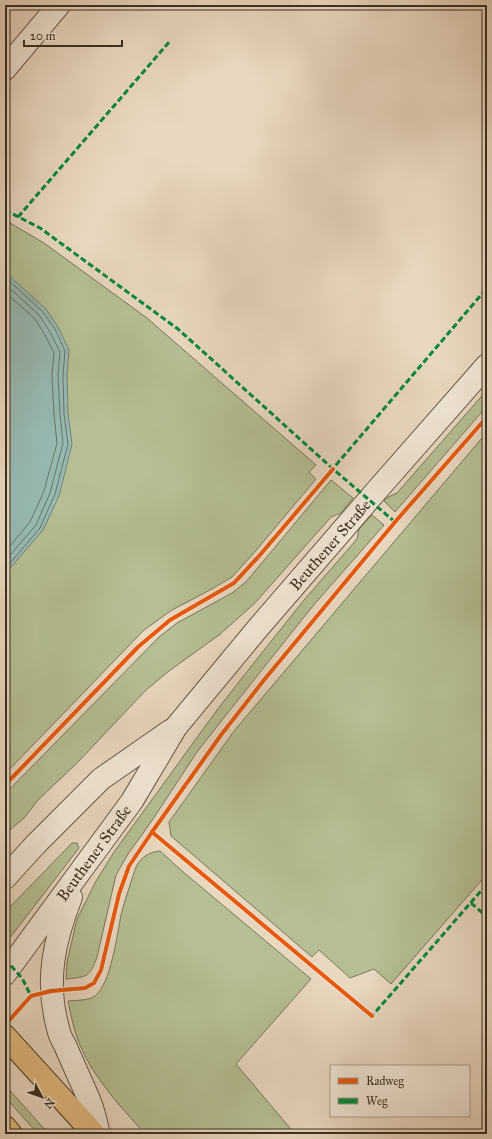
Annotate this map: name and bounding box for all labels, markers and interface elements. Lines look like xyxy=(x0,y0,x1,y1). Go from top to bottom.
scale bar xyxy=(24,22,122,48)
text: 20 m xyxy=(30,29,56,43)
street label: Beuthener Straße xyxy=(285,495,375,594)
street label: Beuthener Straße xyxy=(53,801,135,905)
legend xyxy=(330,1065,470,1117)
text: Radweg xyxy=(366,1074,404,1089)
north arrow xyxy=(22,1077,62,1117)
text: Weg xyxy=(366,1094,388,1109)
text: N xyxy=(41,1095,57,1112)

